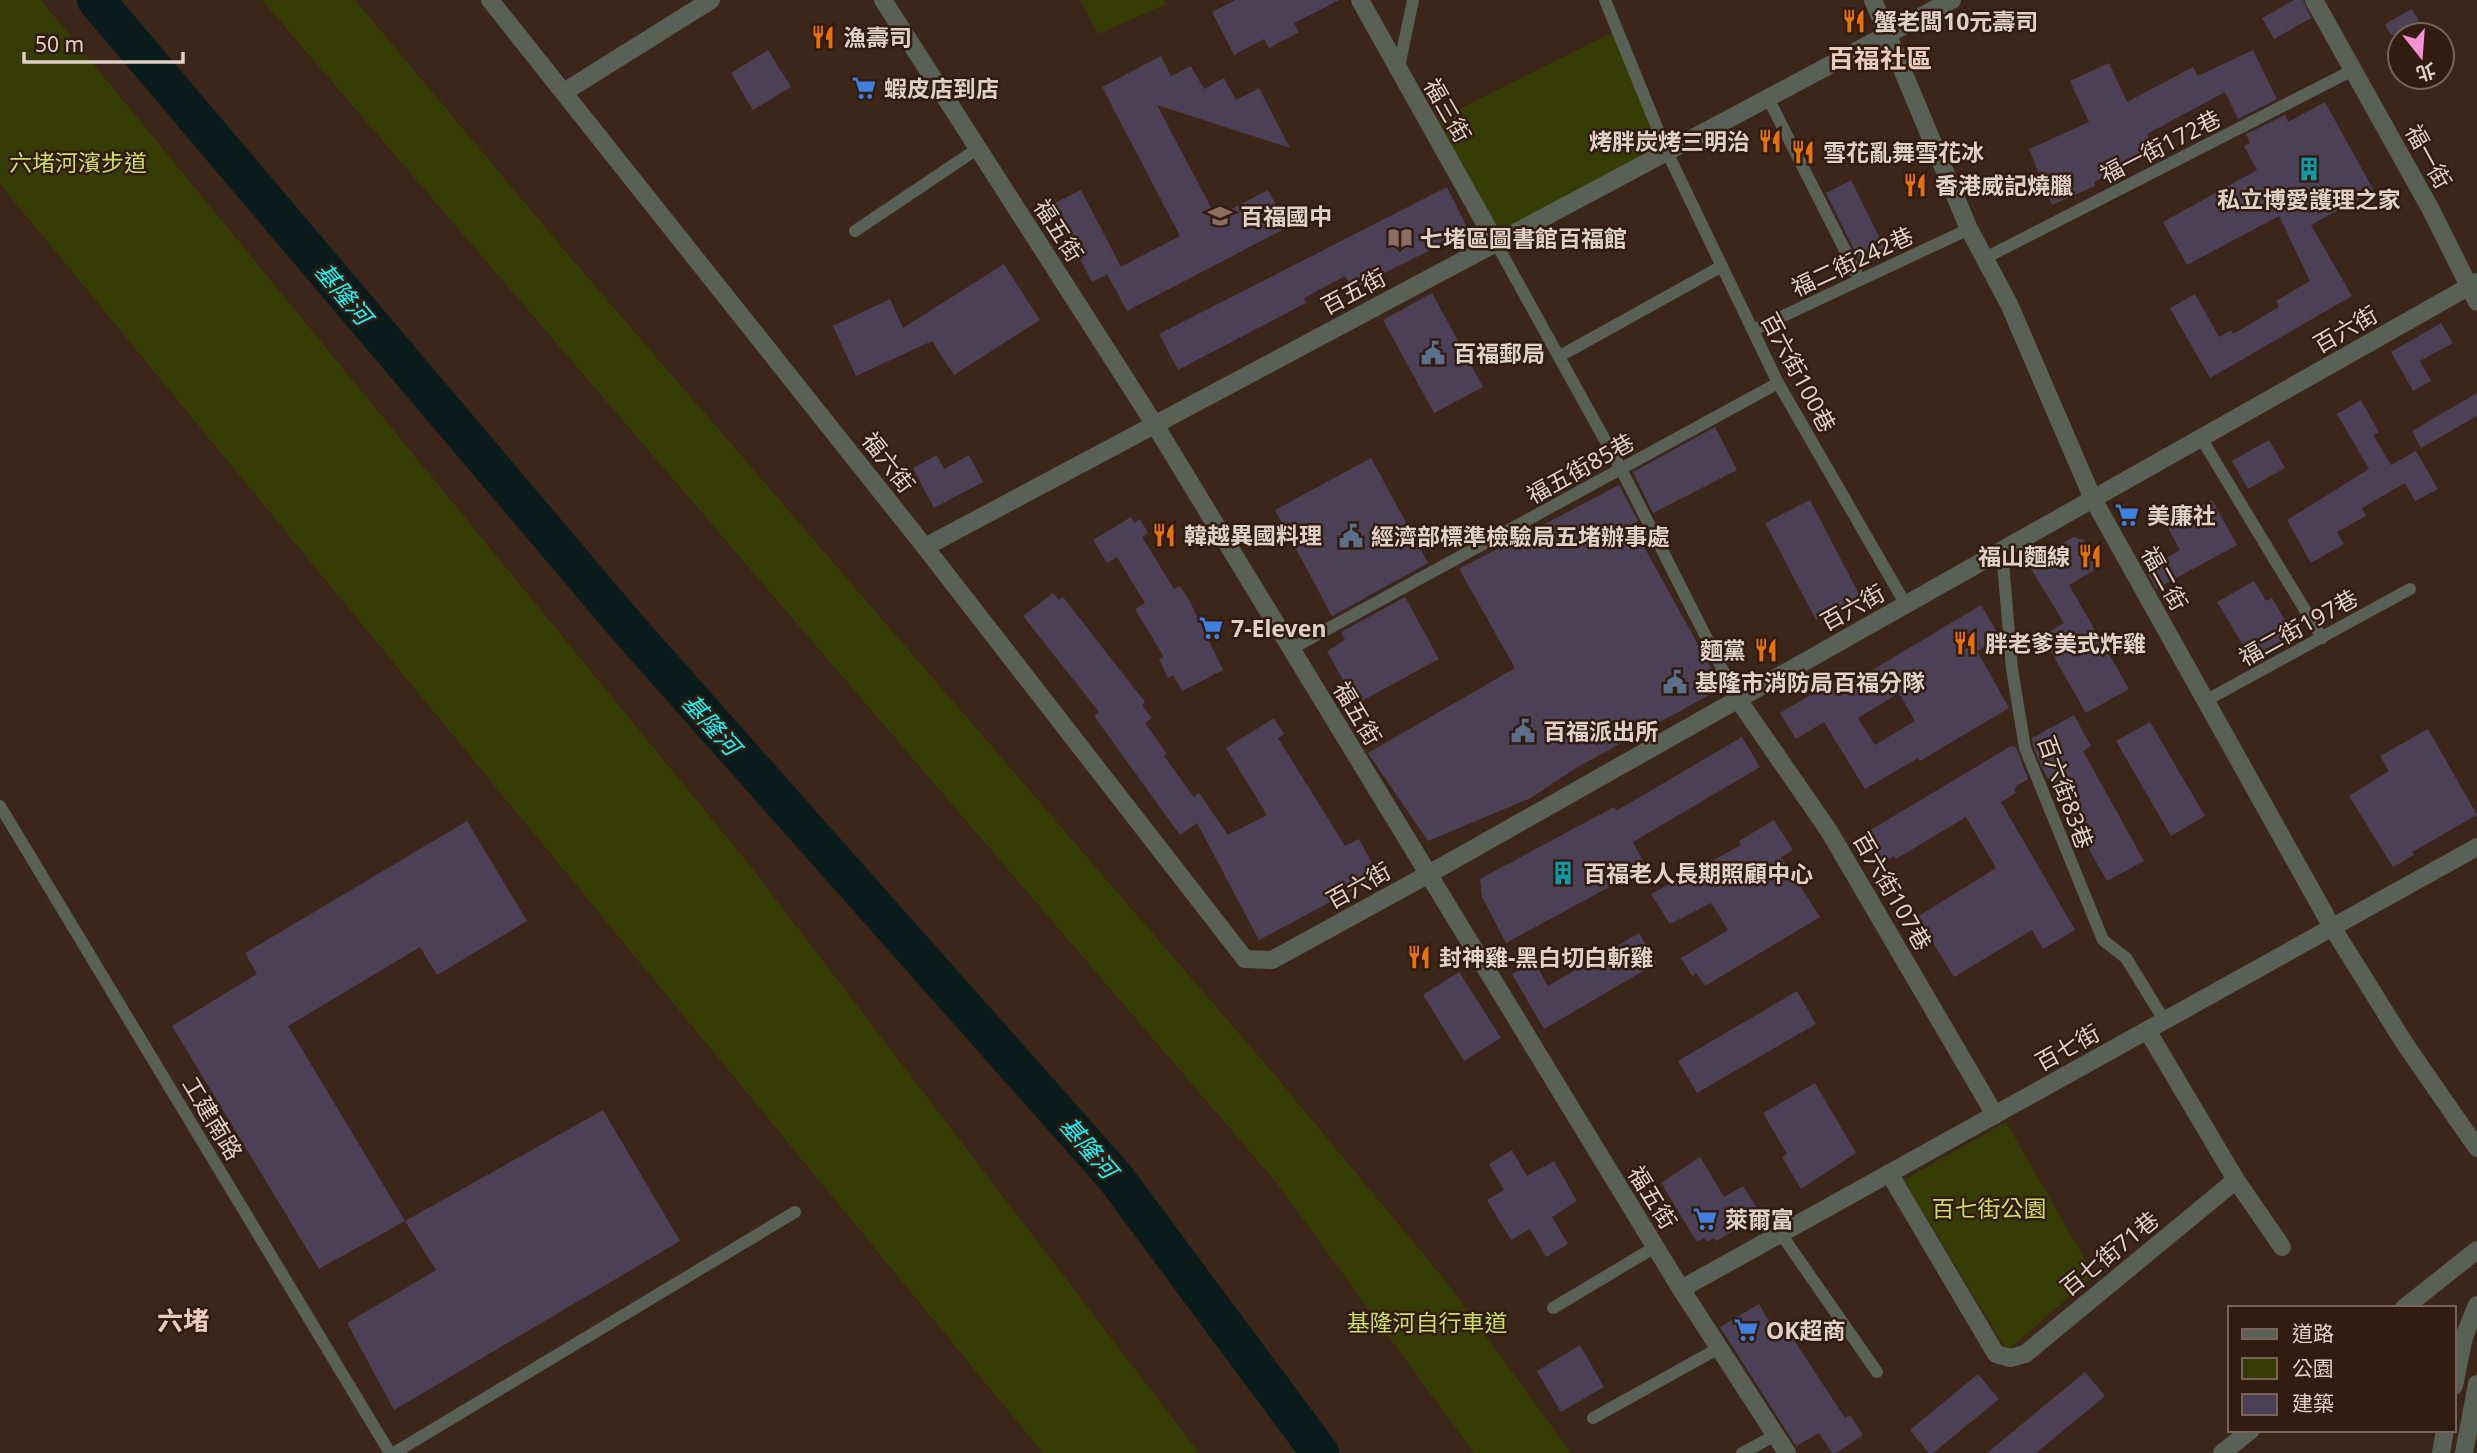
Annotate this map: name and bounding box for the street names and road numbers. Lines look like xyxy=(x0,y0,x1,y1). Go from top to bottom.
street label: 福三街 xyxy=(1417,72,1479,148)
street label: 福一街172巷 xyxy=(2094,102,2226,190)
street label: 福一街 xyxy=(2398,118,2460,194)
street label: 福五街 xyxy=(1027,192,1091,268)
street label: 福二街242巷 xyxy=(1786,219,1918,303)
street label: 百五街 xyxy=(1315,261,1391,321)
street label: 百六街 xyxy=(2307,298,2383,360)
street label: 百六街100巷 xyxy=(1754,306,1844,438)
street label: 福六街 xyxy=(855,425,923,499)
street label: 福五街85巷 xyxy=(1521,425,1639,511)
street label: 福二街 xyxy=(2134,540,2196,616)
street label: 百六街 xyxy=(1814,576,1890,638)
street label: 福二街197巷 xyxy=(2233,581,2363,673)
street label: 福五街 xyxy=(1327,675,1389,751)
street label: 百六街83巷 xyxy=(2031,731,2101,853)
street label: 百六街107巷 xyxy=(1846,826,1940,956)
street label: 百六街 xyxy=(1320,854,1396,916)
street label: 百七街 xyxy=(2029,1016,2105,1078)
street label: 工建南路 xyxy=(176,1070,250,1166)
street label: 福五街 xyxy=(1621,1159,1685,1235)
street label: 百七街71巷 xyxy=(2053,1203,2165,1303)

